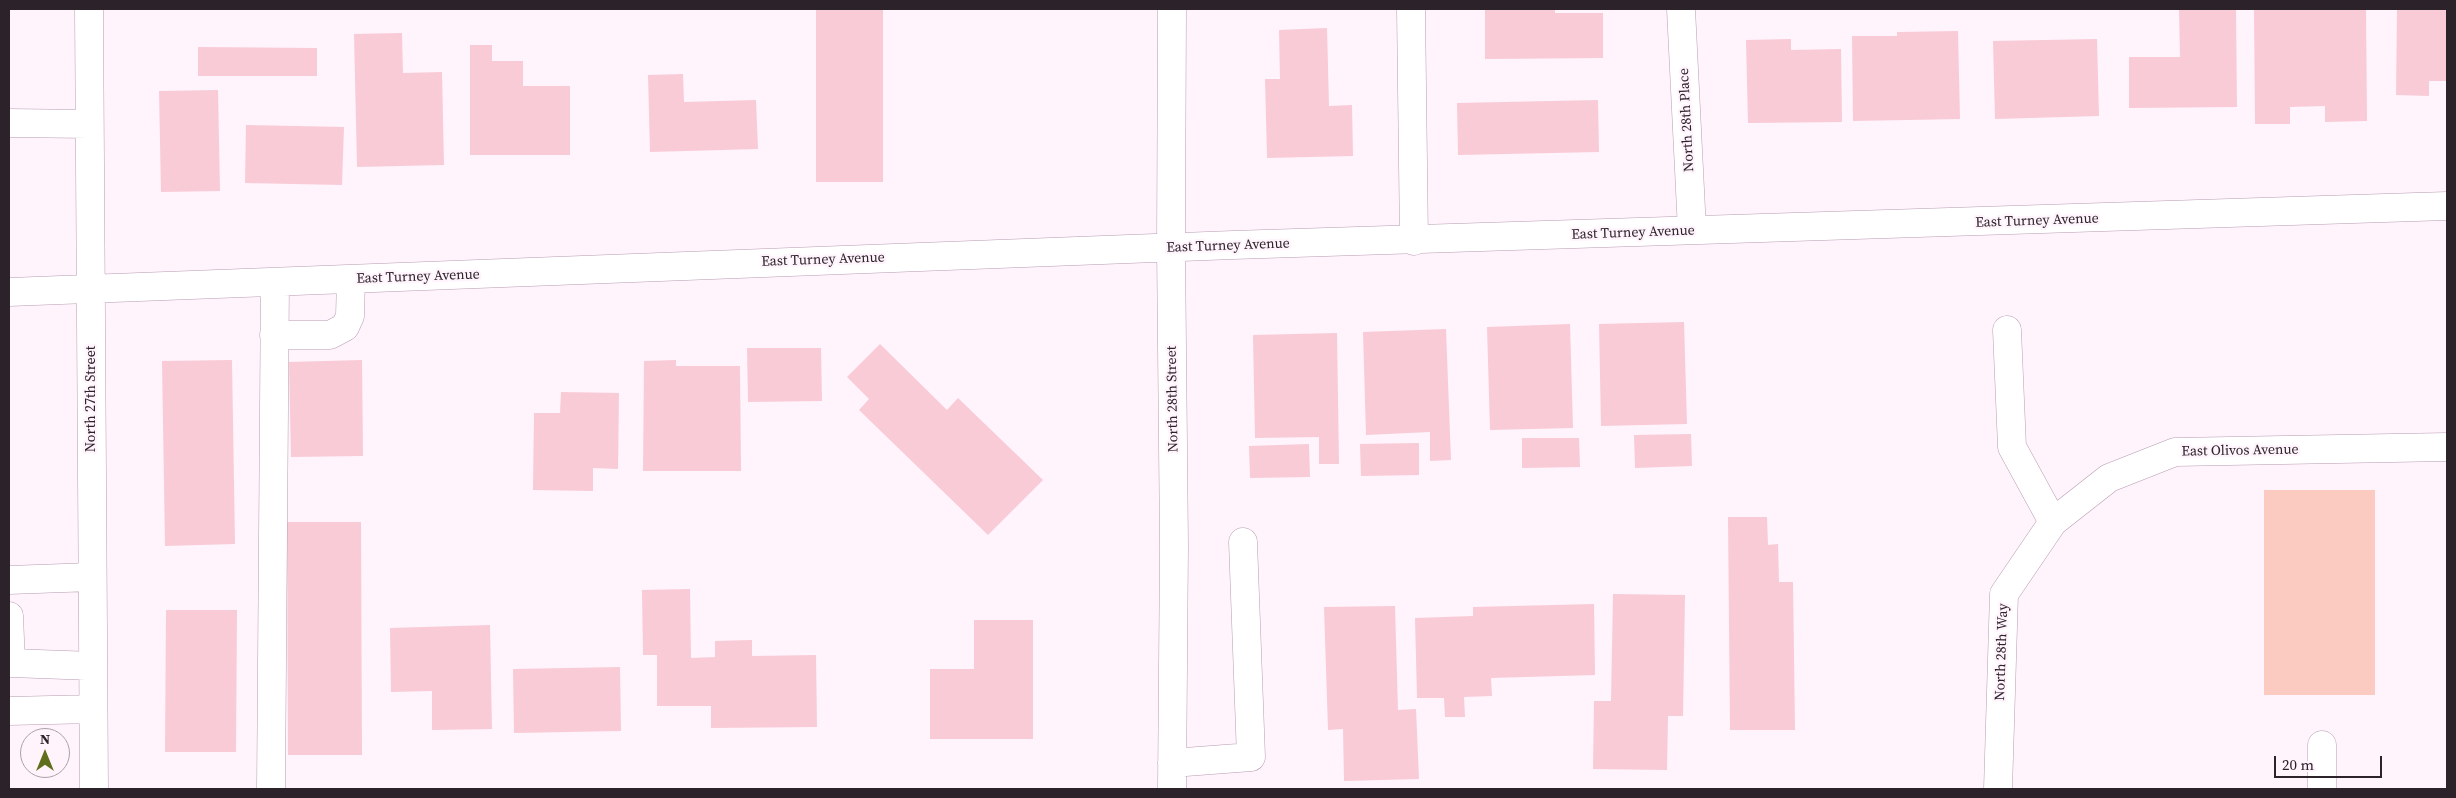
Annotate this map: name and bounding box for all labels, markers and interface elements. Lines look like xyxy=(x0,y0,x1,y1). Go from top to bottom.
street label: North 28th Place xyxy=(1676,68,1698,172)
street label: East Turney Avenue xyxy=(1975,210,2099,232)
street label: East Turney Avenue xyxy=(1571,222,1695,244)
street label: East Turney Avenue xyxy=(1166,235,1290,257)
street label: East Turney Avenue xyxy=(761,249,885,271)
street label: East Turney Avenue xyxy=(356,266,480,288)
street label: North 27th Street xyxy=(83,346,99,452)
street label: North 28th Street xyxy=(1164,346,1182,452)
street label: East Olivos Avenue xyxy=(2181,442,2299,460)
street label: North 28th Way xyxy=(1992,603,2012,701)
north arrow xyxy=(20,728,70,778)
text: N xyxy=(40,729,50,749)
scale bar xyxy=(2276,746,2384,778)
text: 20 m xyxy=(2282,754,2314,775)

